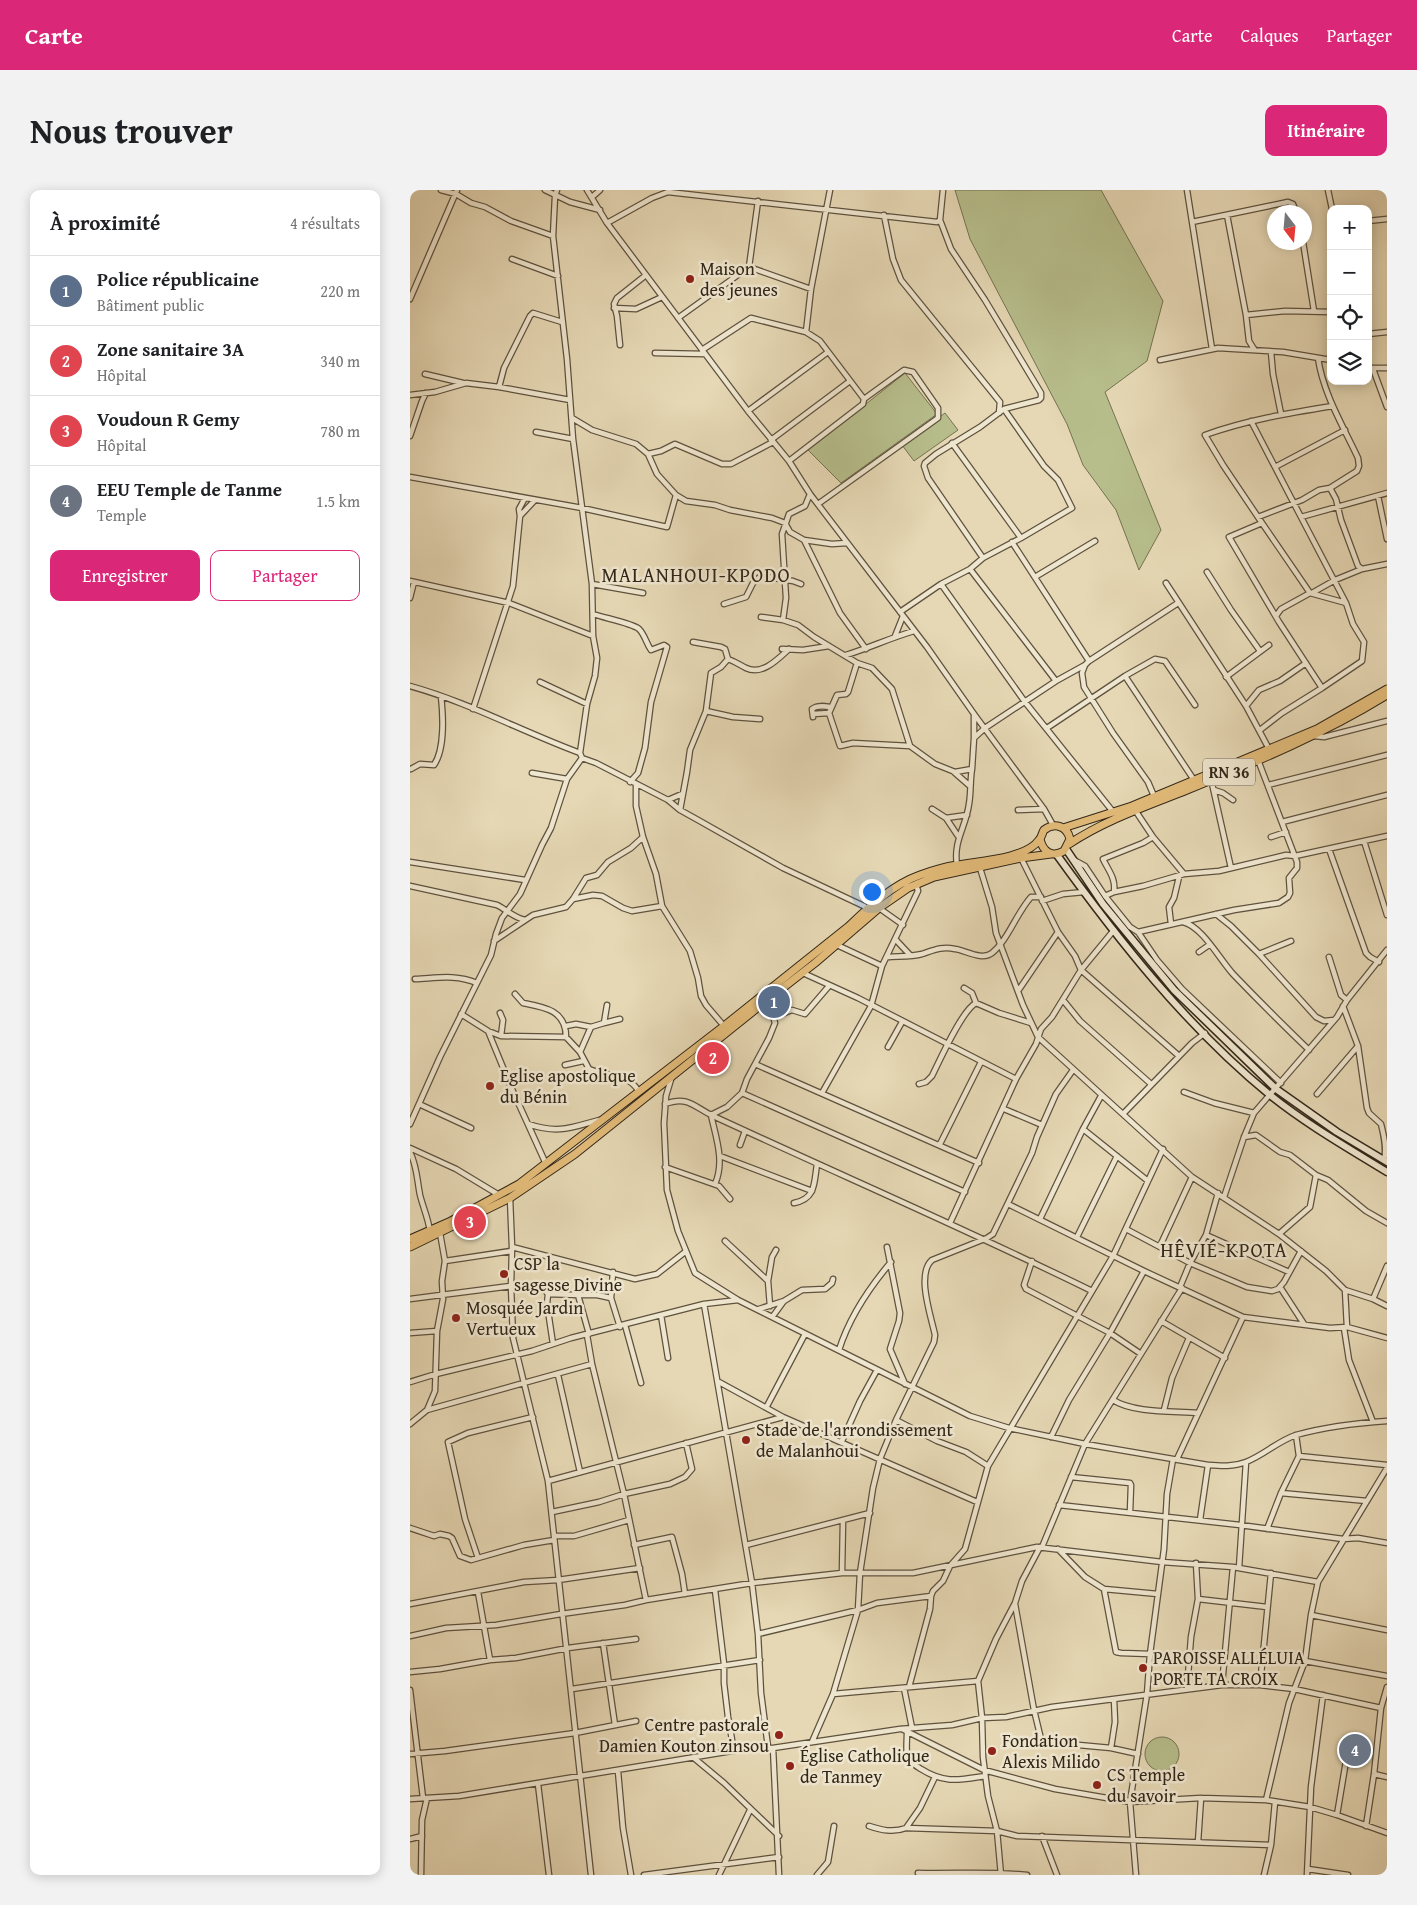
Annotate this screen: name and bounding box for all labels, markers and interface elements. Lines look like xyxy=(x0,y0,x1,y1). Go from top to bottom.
text: Carte xyxy=(25,18,83,53)
text: Carte xyxy=(1172,22,1213,49)
text: Calques xyxy=(1241,22,1299,49)
text: Partager xyxy=(1327,22,1392,49)
text: Nous trouver xyxy=(30,105,233,156)
button: Itinéraire xyxy=(1265,105,1387,156)
north arrow xyxy=(1267,205,1312,250)
map controls xyxy=(1327,205,1372,385)
button: + xyxy=(1327,205,1372,250)
text: À proximité xyxy=(50,207,160,238)
text: 4 résultats xyxy=(290,211,360,235)
button: − xyxy=(1327,250,1372,295)
place label: Maison des jeunes xyxy=(700,255,778,303)
text: Police républicaine xyxy=(97,265,259,293)
marker: Maison des jeunes xyxy=(684,273,696,285)
text: 1 xyxy=(62,279,70,303)
text: 220 m xyxy=(320,279,360,303)
text: Bâtiment public xyxy=(97,293,204,317)
button: locate xyxy=(1327,295,1372,340)
text: Zone sanitaire 3A xyxy=(97,335,244,363)
button: layers xyxy=(1327,340,1372,385)
text: 2 xyxy=(62,349,70,373)
text: 340 m xyxy=(320,349,360,373)
text: Hôpital xyxy=(97,363,147,387)
text: Voudoun R Gemy xyxy=(97,405,240,433)
text: 3 xyxy=(62,419,70,443)
text: 780 m xyxy=(320,419,360,443)
text: Hôpital xyxy=(97,433,147,457)
text: EEU Temple de Tanme xyxy=(97,475,282,503)
text: 4 xyxy=(62,489,70,513)
text: 1.5 km xyxy=(316,489,360,513)
text: Temple xyxy=(97,503,147,527)
button: Enregistrer xyxy=(50,550,200,601)
button: Partager xyxy=(210,550,360,601)
district label: MALANHOUI-KPODO xyxy=(601,560,791,589)
road number: RN 36 xyxy=(1203,758,1255,786)
your location xyxy=(859,879,885,905)
pin: 1 xyxy=(758,983,790,1021)
pin: 2 xyxy=(697,1039,729,1077)
place label: Eglise apostolique du Bénin xyxy=(500,1062,636,1110)
marker: Eglise apostolique du Bénin xyxy=(484,1080,496,1092)
pin: 3 xyxy=(454,1203,486,1241)
district label: HÊVIÉ-KPOTA xyxy=(1160,1235,1288,1264)
place label: CSP la sagesse Divine xyxy=(514,1250,622,1298)
marker: CSP la sagesse Divine xyxy=(498,1268,510,1280)
place label: Mosquée Jardin Vertueux xyxy=(466,1294,583,1342)
marker: Mosquée Jardin Vertueux xyxy=(450,1312,462,1324)
place label: Stade de l'arrondissement de Malanhoui xyxy=(756,1416,953,1464)
marker: Stade de l'arrondissement de Malanhoui xyxy=(740,1434,752,1446)
place label: PAROISSE ALLÉLUIA PORTE TA CROIX xyxy=(1153,1644,1305,1692)
marker: PAROISSE ALLÉLUIA PORTE TA CROIX xyxy=(1137,1662,1149,1674)
place label: Centre pastorale Damien Kouton zinsou xyxy=(599,1711,769,1759)
place label: Fondation Alexis Milido xyxy=(1002,1727,1100,1775)
marker: Centre pastorale Damien Kouton zinsou xyxy=(773,1729,785,1741)
pin: 4 xyxy=(1339,1731,1371,1769)
place label: Église Catholique de Tanmey xyxy=(800,1742,929,1790)
marker: Fondation Alexis Milido xyxy=(986,1745,998,1757)
marker: Église Catholique de Tanmey xyxy=(784,1760,796,1772)
place label: CS Temple du savoir xyxy=(1107,1761,1185,1809)
marker: CS Temple du savoir xyxy=(1091,1779,1103,1791)

